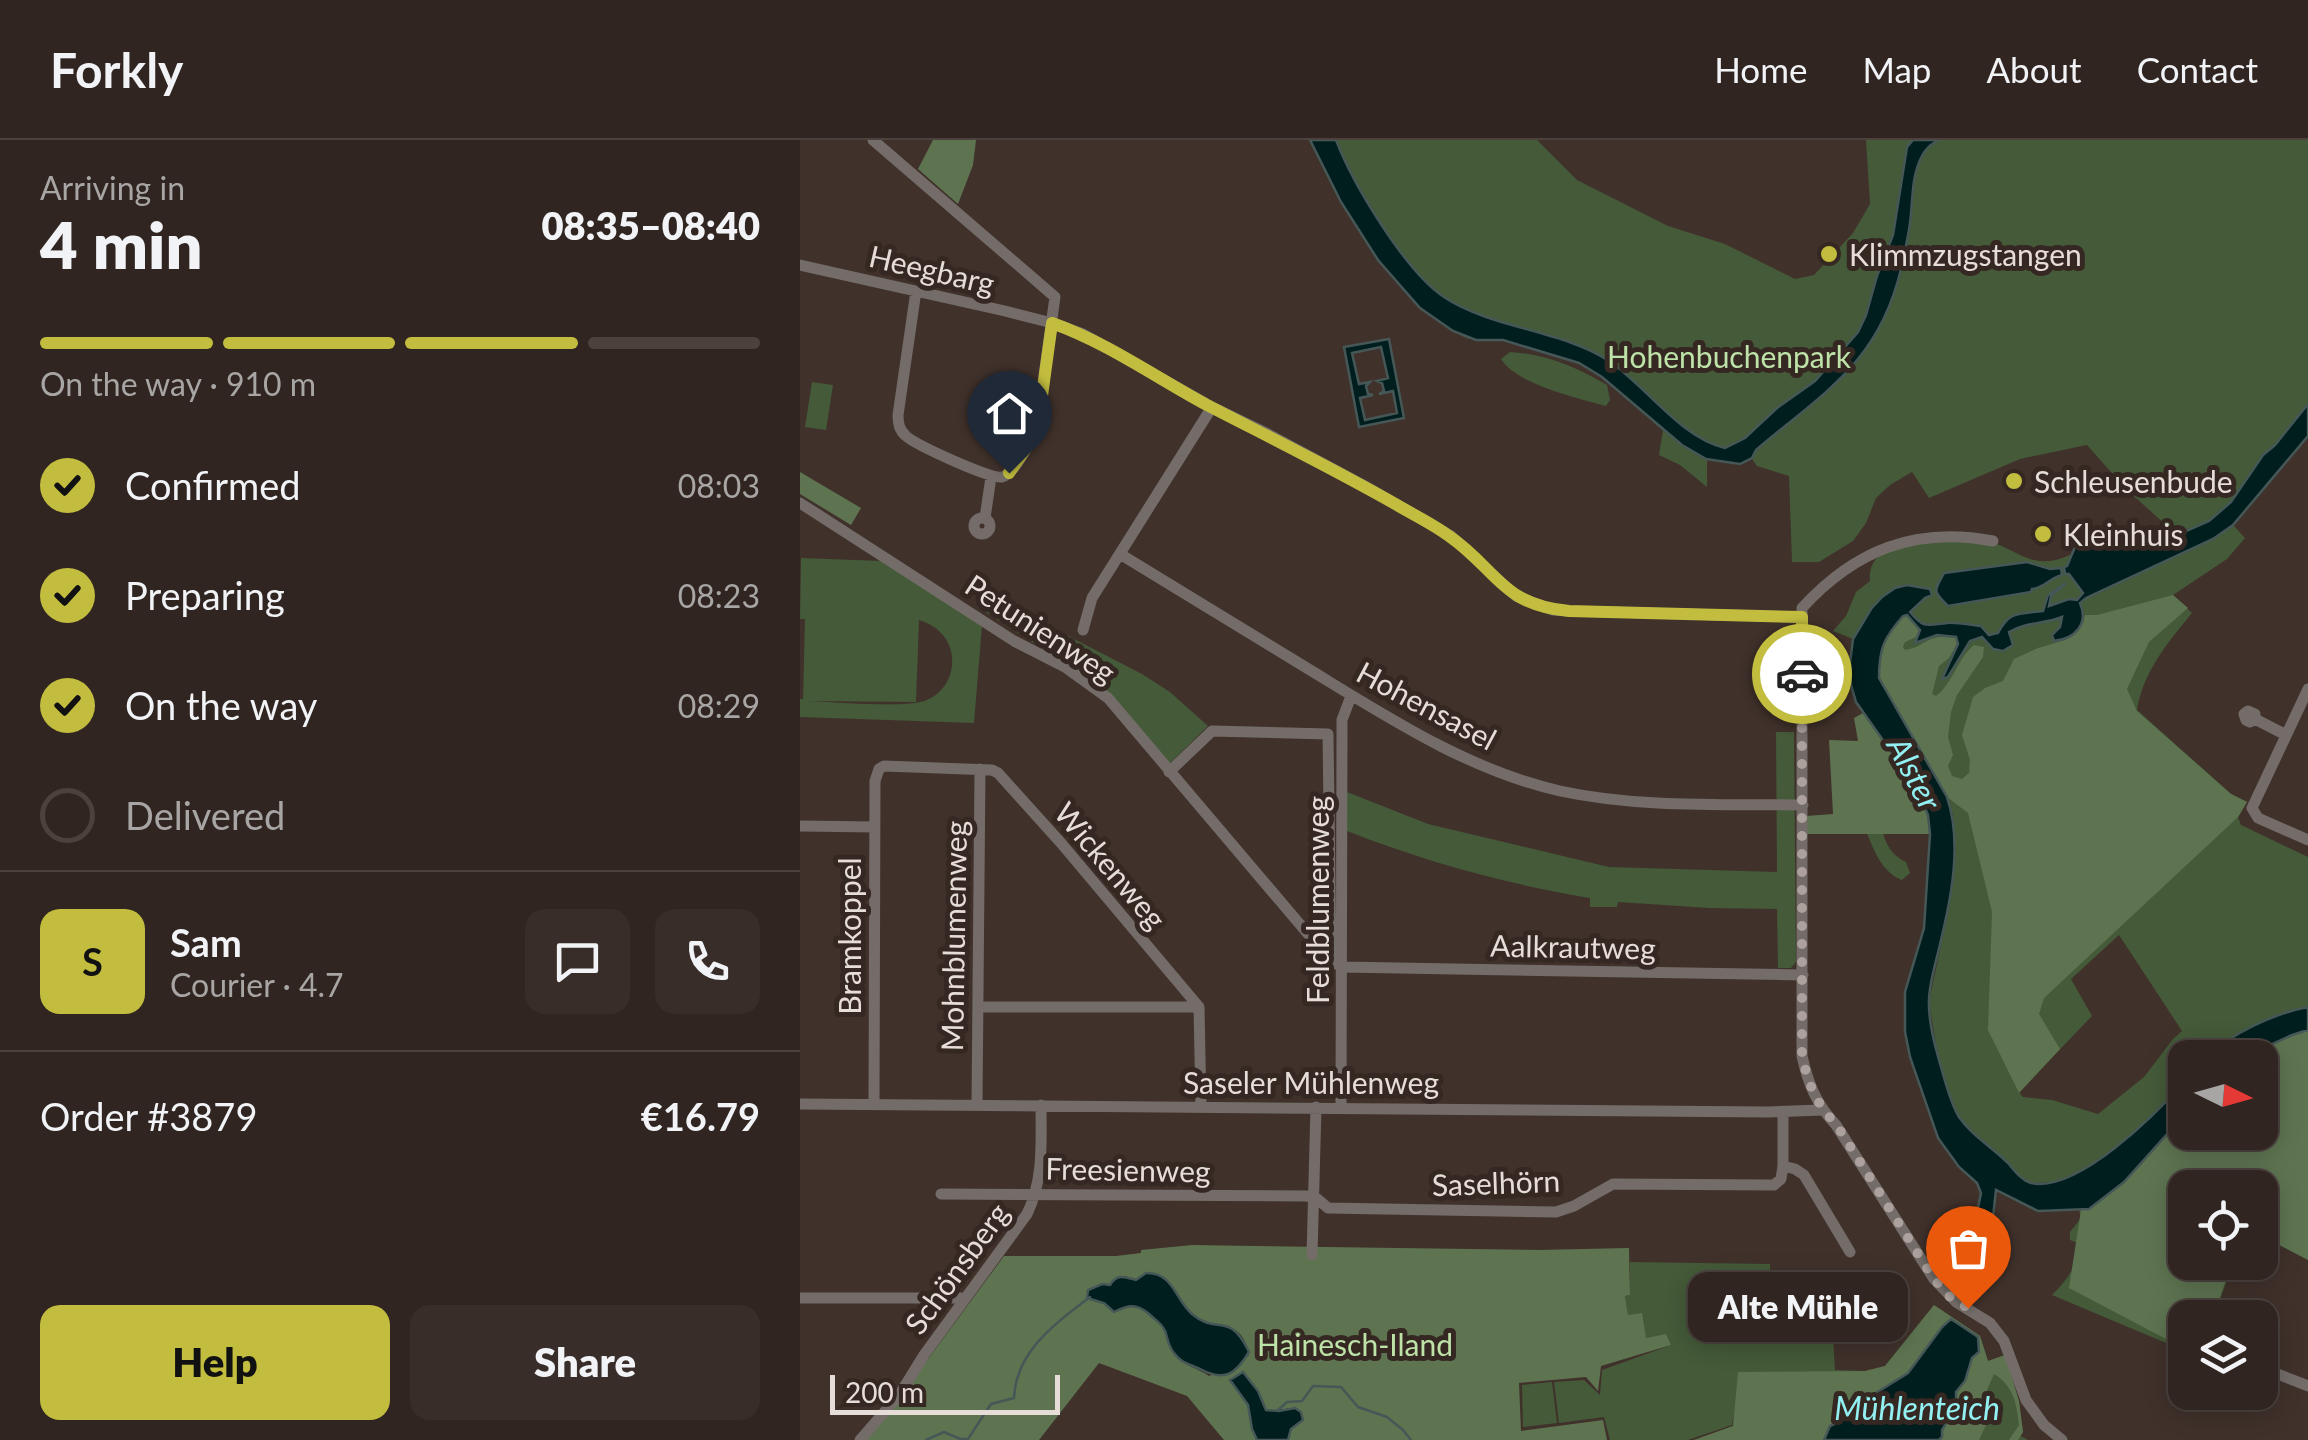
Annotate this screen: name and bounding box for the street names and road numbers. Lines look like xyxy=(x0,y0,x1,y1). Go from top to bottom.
street label: Heegbarg xyxy=(866,237,998,301)
street label: Petunienweg xyxy=(959,566,1123,690)
street label: Hohensasel xyxy=(1351,653,1503,757)
street label: Wickenweg xyxy=(1048,794,1174,936)
street label: Feldblumenweg xyxy=(1299,796,1335,1004)
street label: Mohnblumenweg xyxy=(933,820,973,1052)
street label: Bramkoppel xyxy=(831,857,867,1015)
street label: Aalkrautweg xyxy=(1490,927,1656,965)
street label: Saseler Mühlenweg xyxy=(1183,1064,1439,1100)
street label: Freesienweg xyxy=(1045,1150,1211,1188)
street label: Saselhörn xyxy=(1431,1162,1561,1202)
street label: Schönsberg xyxy=(897,1196,1015,1340)

